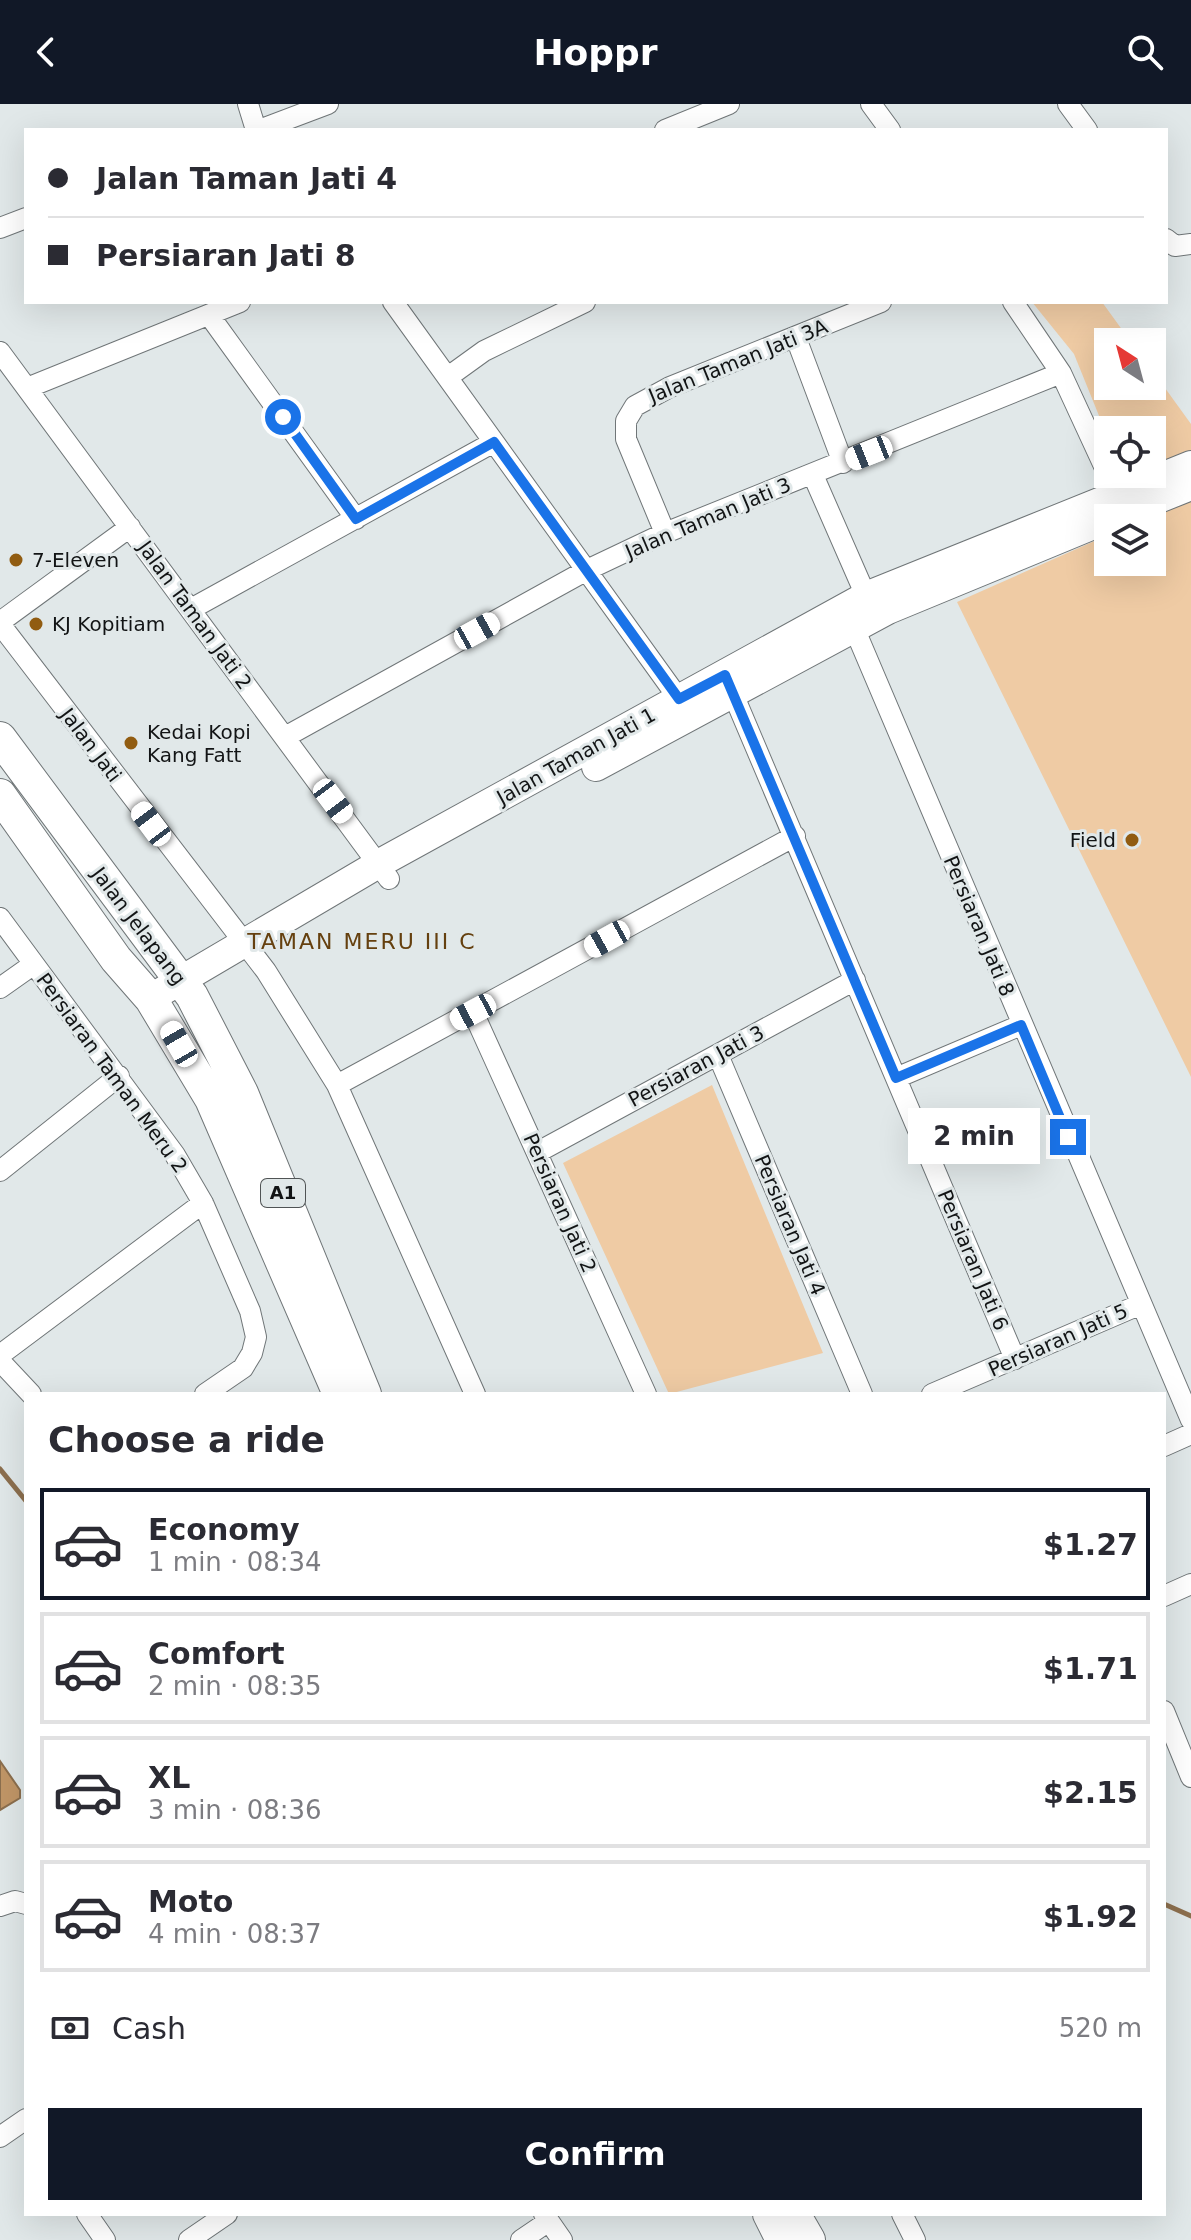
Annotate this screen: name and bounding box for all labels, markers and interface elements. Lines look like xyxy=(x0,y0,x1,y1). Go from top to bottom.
icon: back xyxy=(24,30,68,74)
icon: search xyxy=(1123,30,1167,74)
text: Hoppr xyxy=(533,32,658,73)
text: Jalan Taman Jati 4 xyxy=(96,161,397,196)
text: Persiaran Jati 8 xyxy=(96,238,356,273)
street label: Jalan Taman Jati 3A xyxy=(643,314,831,409)
north arrow xyxy=(1094,328,1166,400)
map controls xyxy=(1094,328,1166,576)
route start xyxy=(265,399,301,435)
button: locate xyxy=(1094,416,1166,488)
car xyxy=(842,433,896,473)
street label: Jalan Taman Jati 3 xyxy=(620,472,794,565)
button: layers xyxy=(1094,504,1166,576)
street label: Jalan Taman Jati 2 xyxy=(132,534,257,694)
place label: 7-Eleven xyxy=(32,548,119,572)
marker: 7-Eleven xyxy=(7,551,25,569)
car xyxy=(450,609,504,653)
place label: KJ Kopitiam xyxy=(52,612,165,636)
marker: KJ Kopitiam xyxy=(27,615,45,633)
street label: Jalan Jati xyxy=(54,702,127,787)
street label: Jalan Taman Jati 1 xyxy=(491,702,659,811)
place label: Kedai Kopi Kang Fatt xyxy=(147,720,251,767)
marker: Kedai Kopi Kang Fatt xyxy=(122,734,140,752)
car xyxy=(309,775,357,827)
car xyxy=(127,798,175,850)
place label: Field xyxy=(1070,828,1116,852)
marker: Field xyxy=(1123,831,1141,849)
street label: Persiaran Jati 8 xyxy=(939,852,1019,1000)
street label: Jalan Jelapang xyxy=(86,861,191,990)
car xyxy=(580,917,634,961)
district label: TAMAN MERU III C xyxy=(246,929,477,954)
street label: Persiaran Taman Meru 2 xyxy=(31,968,193,1178)
car xyxy=(446,990,500,1034)
car xyxy=(157,1017,201,1071)
street label: Persiaran Jati 3 xyxy=(624,1020,768,1112)
callout: 2 min xyxy=(908,1109,1040,1165)
route end xyxy=(1050,1119,1086,1155)
text: 2 min xyxy=(933,1121,1015,1151)
street label: Persiaran Jati 2 xyxy=(518,1129,602,1277)
street label: Persiaran Jati 4 xyxy=(750,1151,830,1299)
road number: A1 xyxy=(261,1179,305,1207)
street label: Persiaran Jati 6 xyxy=(933,1186,1013,1334)
street label: Persiaran Jati 5 xyxy=(984,1298,1132,1382)
text: Choose a ride xyxy=(48,1419,325,1460)
icon: car xyxy=(52,1508,124,1580)
text: Economy xyxy=(148,1512,300,1547)
text: $1.27 xyxy=(1043,1527,1138,1562)
text: 1 min · 08:34 xyxy=(148,1547,322,1577)
icon: car xyxy=(52,1632,124,1704)
text: Comfort xyxy=(148,1636,285,1671)
text: $1.71 xyxy=(1043,1651,1138,1686)
text: 2 min · 08:35 xyxy=(148,1671,322,1701)
icon: car xyxy=(52,1756,124,1828)
text: XL xyxy=(148,1760,190,1795)
text: $2.15 xyxy=(1043,1775,1138,1810)
text: 3 min · 08:36 xyxy=(148,1795,322,1825)
icon: car xyxy=(52,1880,124,1952)
text: Moto xyxy=(148,1884,233,1919)
text: $1.92 xyxy=(1043,1899,1138,1934)
text: 4 min · 08:37 xyxy=(148,1919,322,1949)
icon: cash xyxy=(48,2006,92,2050)
text: Cash xyxy=(112,2011,186,2046)
text: 520 m xyxy=(1059,2013,1142,2043)
button: Confirm xyxy=(48,2108,1142,2200)

